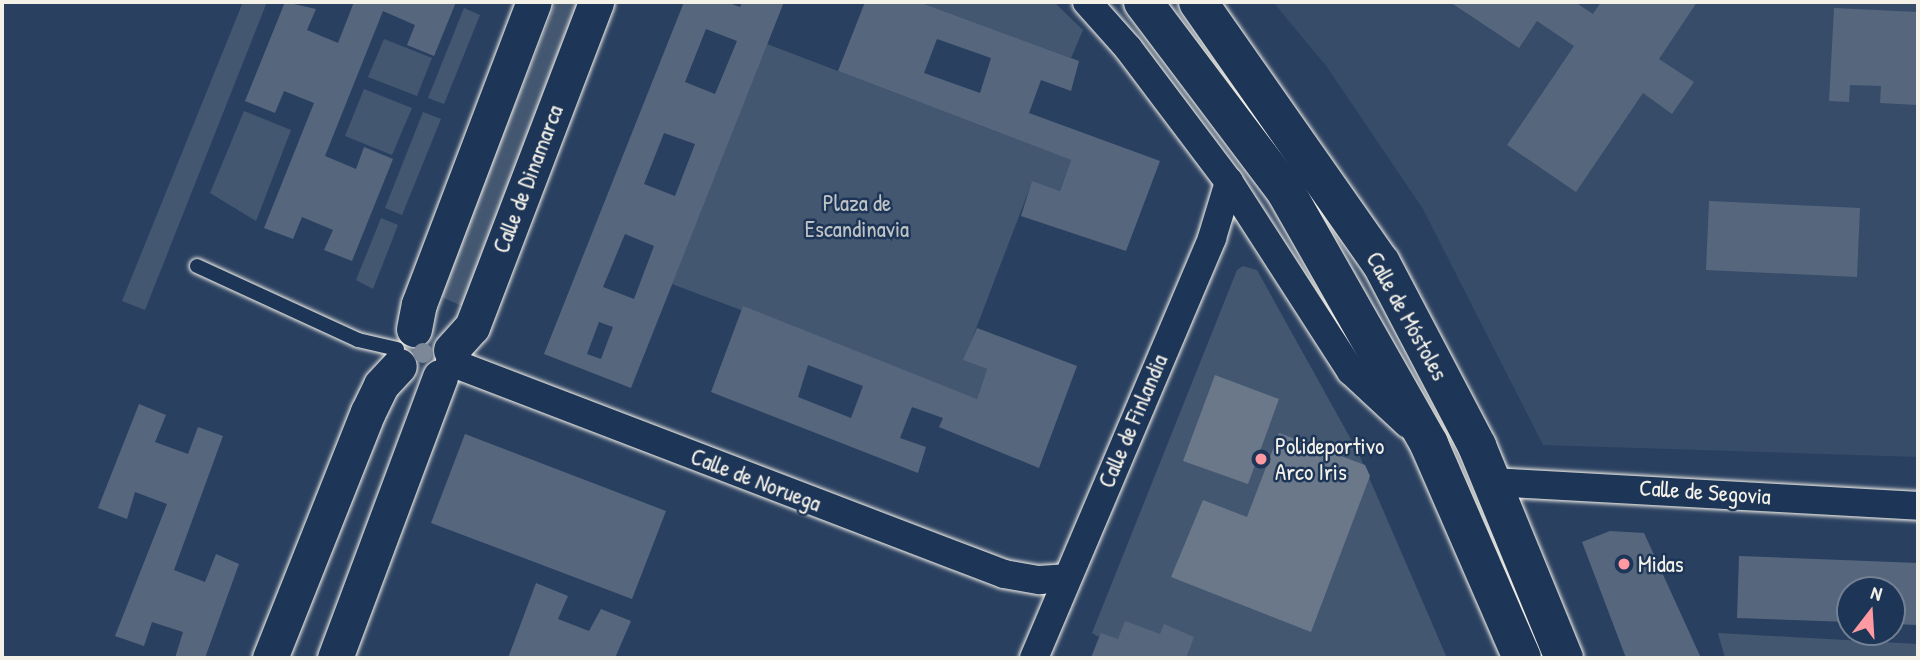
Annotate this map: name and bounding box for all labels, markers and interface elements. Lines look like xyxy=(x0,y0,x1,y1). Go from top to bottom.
street label: Calle de Dinamarca xyxy=(487,101,569,257)
park label: Plaza de Escandinavia xyxy=(805,189,909,243)
street label: Calle de Móstoles xyxy=(1360,247,1454,385)
street label: Calle de Finlandia xyxy=(1093,350,1173,492)
place label: Polideportivo Arco Iris xyxy=(1275,432,1384,486)
street label: Calle de Noruega xyxy=(687,443,825,517)
marker: Polideportivo Arco Iris xyxy=(1253,451,1269,467)
street label: Calle de Segovia xyxy=(1638,474,1772,510)
place label: Midas xyxy=(1638,550,1684,578)
marker: Midas xyxy=(1616,556,1632,572)
north arrow xyxy=(1836,576,1906,646)
text: N xyxy=(1868,579,1885,607)

